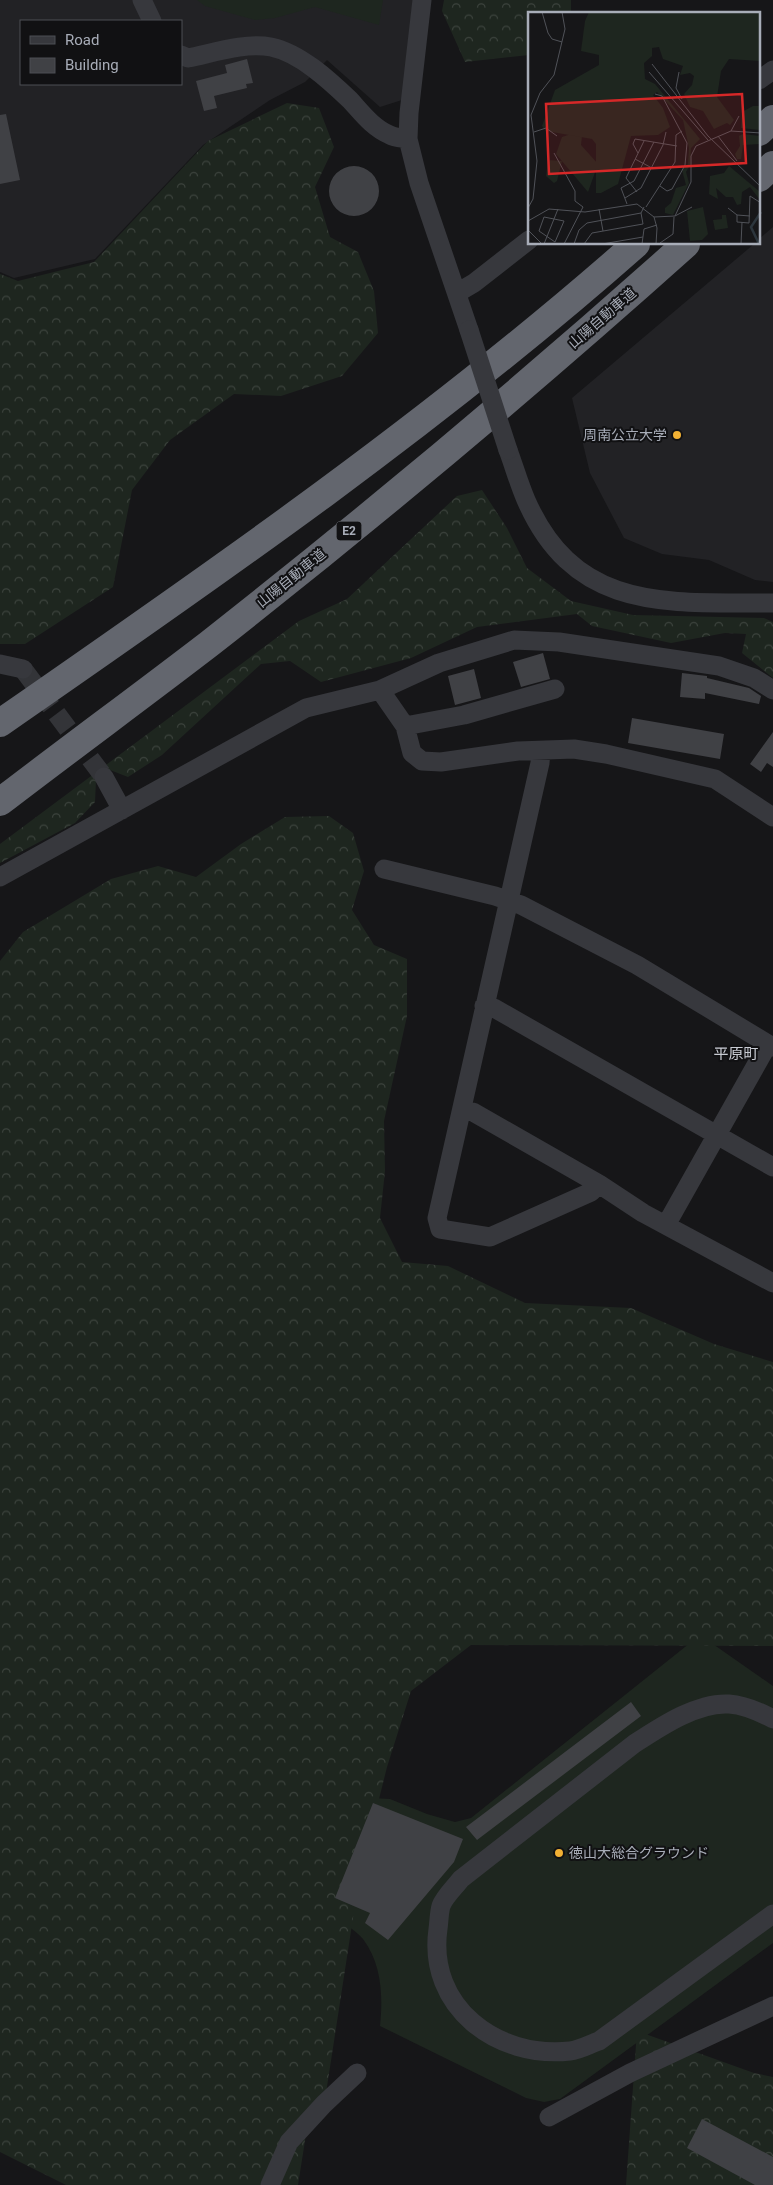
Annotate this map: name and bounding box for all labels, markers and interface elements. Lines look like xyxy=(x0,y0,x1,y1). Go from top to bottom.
inset map xyxy=(528,12,760,245)
legend xyxy=(20,20,182,85)
text: Road xyxy=(65,31,99,49)
text: Building xyxy=(65,56,119,74)
street label: 山陽自動車道 xyxy=(565,284,639,352)
place label: 周南公立大学 xyxy=(583,427,667,443)
marker: 周南公立大学 xyxy=(671,429,683,441)
road number: E2 xyxy=(336,522,362,540)
street label: 山陽自動車道 xyxy=(253,545,329,611)
district label: 平原町 xyxy=(713,1045,759,1063)
place label: 徳山大総合グラウンド xyxy=(569,1845,709,1861)
marker: 徳山大総合グラウンド xyxy=(553,1847,565,1859)

